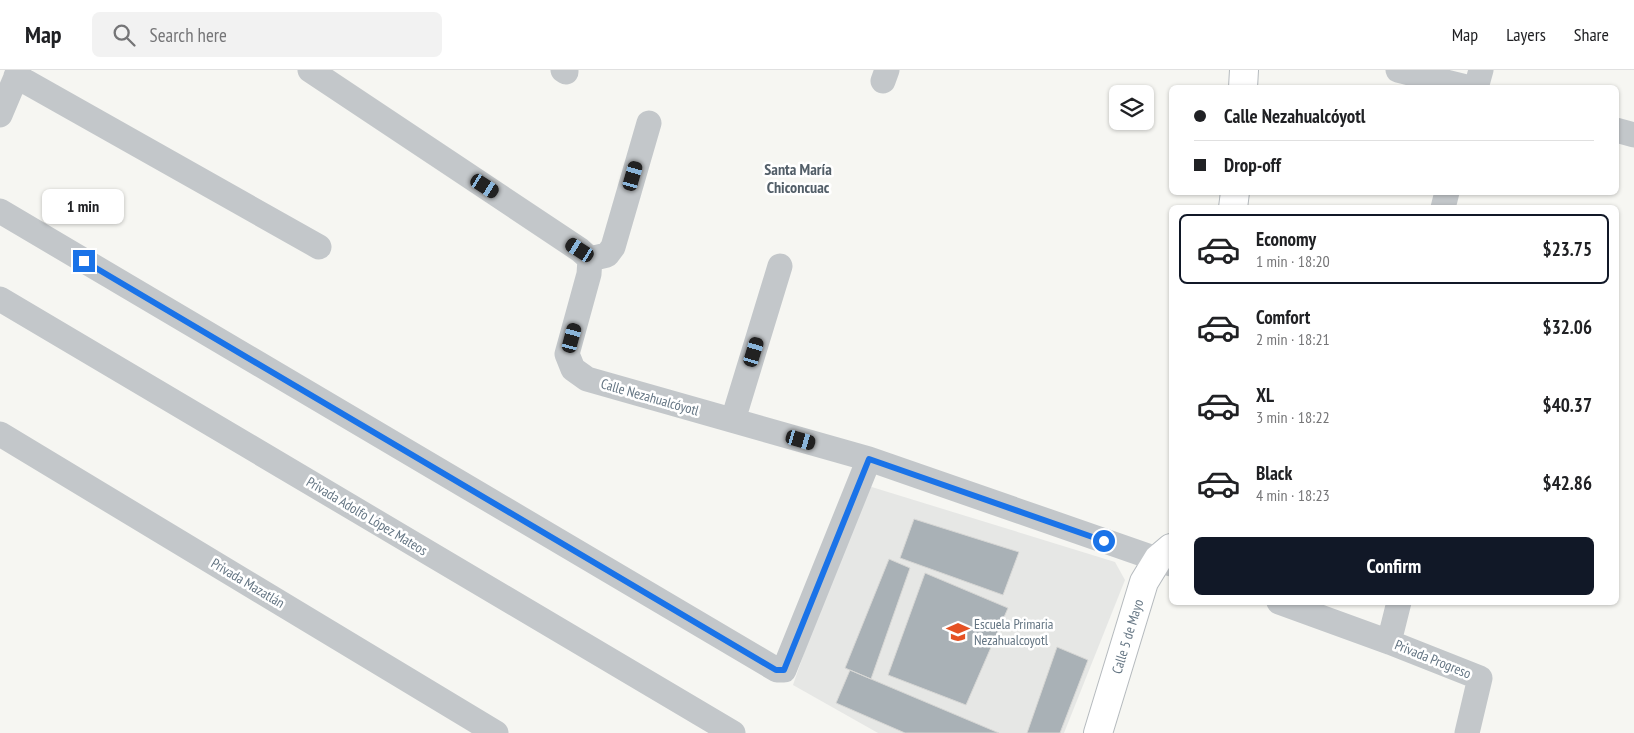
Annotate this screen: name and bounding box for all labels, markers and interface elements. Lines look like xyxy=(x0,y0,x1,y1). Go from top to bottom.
search box xyxy=(92,12,442,57)
text: Map xyxy=(25,19,62,50)
icon: search xyxy=(110,21,138,49)
text: Search here xyxy=(150,23,227,47)
text: Map xyxy=(1452,23,1478,46)
text: Layers xyxy=(1506,23,1546,46)
text: Share xyxy=(1574,23,1609,46)
map controls xyxy=(1109,85,1154,130)
button: layers xyxy=(1109,85,1154,130)
text: Calle Nezahualcóyotl xyxy=(1224,104,1365,128)
text: Drop-off xyxy=(1224,153,1281,177)
district label: Santa María Chiconcuac xyxy=(764,159,832,197)
car xyxy=(621,160,644,192)
car xyxy=(468,172,501,200)
callout: 1 min xyxy=(43,189,125,224)
text: 1 min xyxy=(67,196,99,216)
icon: car xyxy=(1196,227,1241,272)
text: Economy xyxy=(1256,227,1316,251)
car xyxy=(563,236,596,264)
text: $23.75 xyxy=(1543,237,1592,261)
route end xyxy=(73,250,95,272)
text: 1 min · 18:20 xyxy=(1256,251,1330,271)
icon: car xyxy=(1196,305,1241,350)
text: Comfort xyxy=(1256,305,1310,329)
text: $32.06 xyxy=(1543,315,1592,339)
car xyxy=(560,322,583,354)
text: 2 min · 18:21 xyxy=(1256,329,1330,349)
car xyxy=(742,335,765,369)
street label: Calle Nezahualcóyotl xyxy=(599,374,702,420)
icon: car xyxy=(1196,383,1241,428)
text: XL xyxy=(1256,383,1274,407)
text: $40.37 xyxy=(1543,393,1592,417)
text: 3 min · 18:22 xyxy=(1256,407,1330,427)
car xyxy=(784,429,817,451)
icon: car xyxy=(1196,461,1241,506)
text: Black xyxy=(1256,461,1292,485)
text: $42.86 xyxy=(1543,471,1592,495)
street label: Privada Adolfo López Mateos xyxy=(303,473,431,559)
text: 4 min · 18:23 xyxy=(1256,485,1330,505)
route start xyxy=(1093,530,1115,552)
button: Confirm xyxy=(1194,537,1594,595)
street label: Privada Mazatlán xyxy=(208,554,288,612)
street label: Calle 5 de Mayo xyxy=(1108,597,1147,676)
place label: Escuela Primaria Nezahualcoyotl xyxy=(974,615,1053,649)
school or university icon: Escuela Primaria Nezahualcoyotl xyxy=(945,619,971,645)
street label: Privada Progreso xyxy=(1392,636,1474,682)

